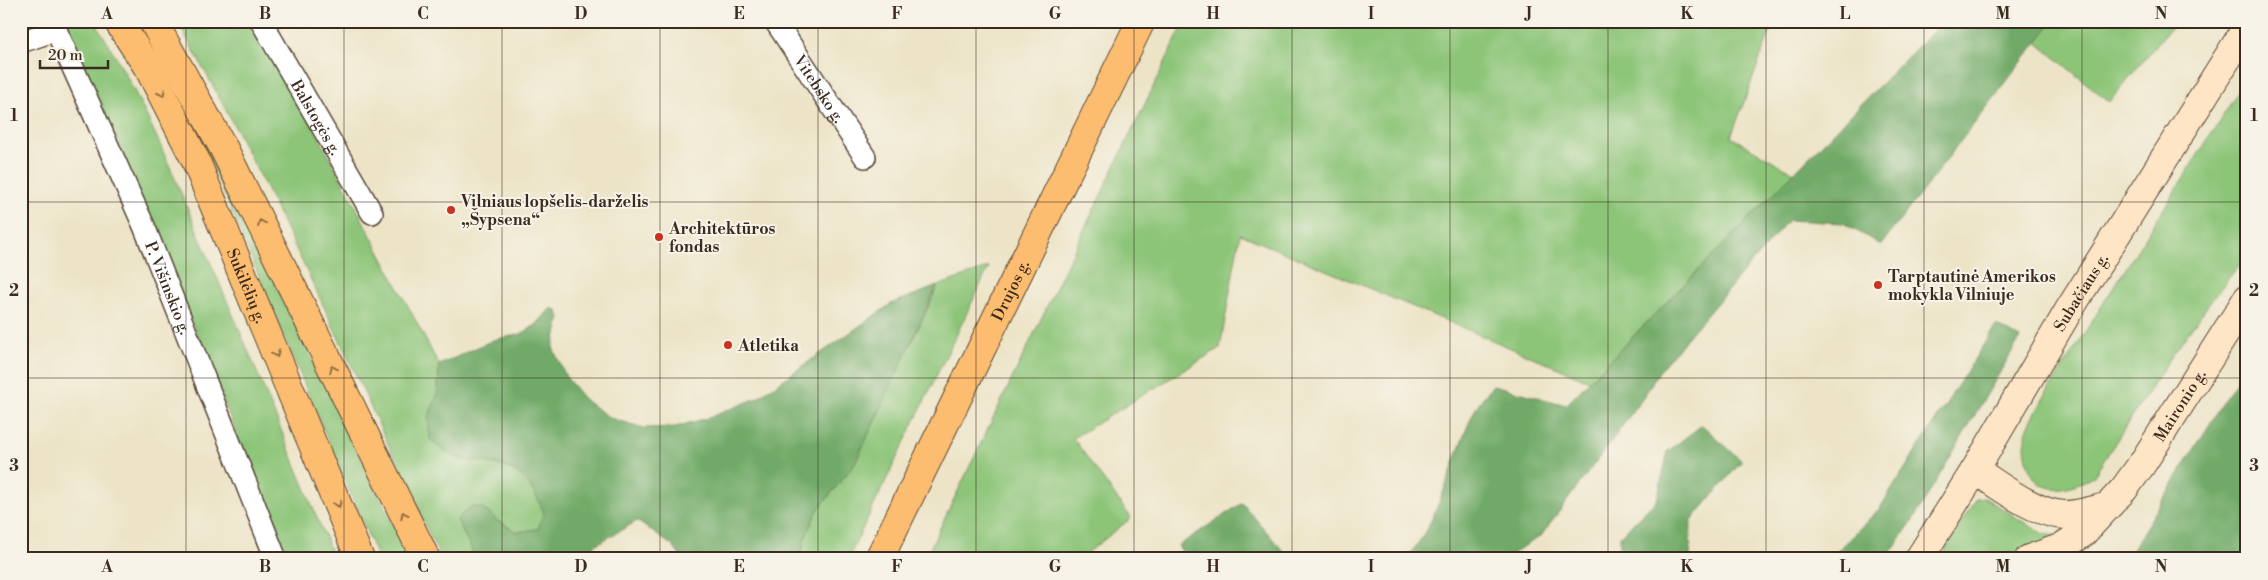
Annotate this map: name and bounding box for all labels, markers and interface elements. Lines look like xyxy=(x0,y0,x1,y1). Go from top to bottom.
text: A xyxy=(100,4,113,24)
text: B xyxy=(259,4,271,24)
text: C xyxy=(417,4,429,24)
text: D xyxy=(575,4,588,24)
text: E xyxy=(733,4,745,24)
text: F xyxy=(891,4,903,24)
text: G xyxy=(1049,4,1062,24)
text: H xyxy=(1206,4,1220,24)
text: I xyxy=(1368,4,1374,24)
text: J xyxy=(1524,4,1532,24)
text: K xyxy=(1681,4,1695,24)
text: L xyxy=(1840,4,1851,24)
text: M xyxy=(1996,4,2011,24)
text: N xyxy=(2155,4,2168,24)
scale bar xyxy=(40,38,108,70)
text: 20 m xyxy=(48,46,83,65)
street label: Vitebsko g. xyxy=(789,50,849,127)
street label: Balstogės g. xyxy=(286,75,345,159)
one-way arrow xyxy=(156,87,166,96)
text: 1 xyxy=(10,106,18,126)
text: 1 xyxy=(2250,106,2258,126)
place label: Vilniaus lopšelis-darželis „Šypsena“ xyxy=(460,192,649,230)
marker: Vilniaus lopšelis-darželis „Šypsena“ xyxy=(445,204,457,216)
place label: Architektūros fondas xyxy=(668,219,776,257)
one-way arrow xyxy=(257,220,267,229)
marker: Architektūros fondas xyxy=(653,231,665,243)
street label: P. Višinskio g. xyxy=(140,239,195,337)
street label: Sukilėlių g. xyxy=(222,246,271,326)
street label: Subačiaus g. xyxy=(2050,250,2113,335)
street label: Drujos g. xyxy=(988,257,1034,324)
place label: Tarptautinė Amerikos mokykla Vilniuje xyxy=(1888,267,2056,305)
marker: Tarptautinė Amerikos mokykla Vilniuje xyxy=(1872,279,1884,291)
text: 2 xyxy=(9,281,19,301)
text: 2 xyxy=(2249,281,2259,301)
place label: Atletika xyxy=(737,336,799,356)
marker: Atletika xyxy=(722,339,734,351)
one-way arrow xyxy=(269,349,280,358)
one-way arrow xyxy=(329,365,339,374)
street label: Maironio g. xyxy=(2150,366,2211,446)
text: 3 xyxy=(9,456,19,476)
text: 3 xyxy=(2249,456,2259,476)
one-way arrow xyxy=(331,499,342,508)
one-way arrow xyxy=(400,511,411,520)
text: A xyxy=(100,557,113,577)
text: B xyxy=(259,557,271,577)
text: C xyxy=(417,557,429,577)
text: D xyxy=(575,557,588,577)
text: E xyxy=(733,557,745,577)
text: F xyxy=(891,557,903,577)
text: G xyxy=(1049,557,1062,577)
text: H xyxy=(1206,557,1220,577)
text: I xyxy=(1368,557,1374,577)
text: J xyxy=(1524,557,1532,577)
text: K xyxy=(1681,557,1695,577)
text: L xyxy=(1840,557,1851,577)
text: M xyxy=(1996,557,2011,577)
text: N xyxy=(2155,557,2168,577)

